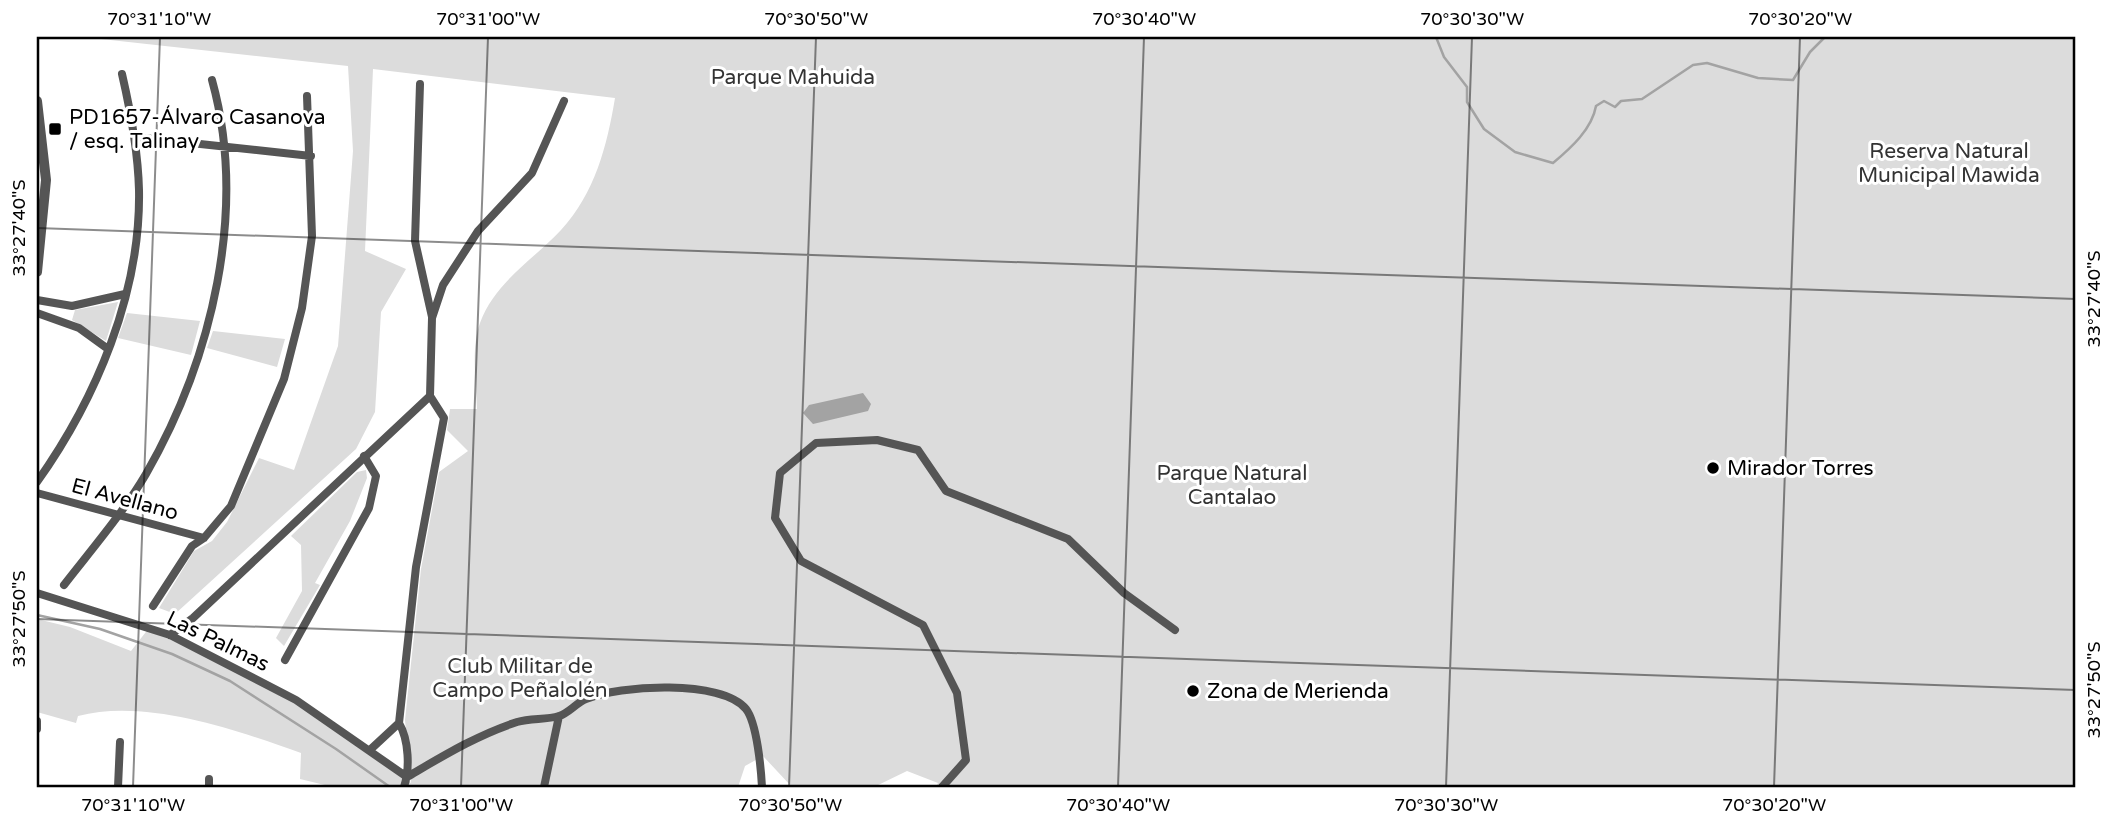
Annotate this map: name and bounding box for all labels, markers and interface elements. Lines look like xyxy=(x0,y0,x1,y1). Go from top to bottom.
text: 70°31'10"W xyxy=(107,8,211,30)
text: 70°31'00"W xyxy=(436,8,540,30)
text: 70°30'50"W xyxy=(764,8,868,30)
text: 70°30'40"W xyxy=(1092,8,1196,30)
text: 70°30'30"W xyxy=(1420,8,1524,30)
text: 70°30'20"W xyxy=(1748,8,1852,30)
park label: Parque Mahuida xyxy=(711,65,875,90)
place label: PD1657-Álvaro Casanova / esq. Talinay xyxy=(69,105,326,154)
marker: PD1657-Álvaro Casanova / esq. Talinay xyxy=(47,121,63,137)
park label: Reserva Natural Municipal Mawida xyxy=(1858,139,2040,188)
text: 33°27'40"S xyxy=(8,179,30,277)
text: 33°27'40"S xyxy=(2083,250,2105,348)
place label: Mirador Torres xyxy=(1727,456,1874,481)
marker: Mirador Torres xyxy=(1705,460,1721,476)
park label: Parque Natural Cantalao xyxy=(1157,461,1307,510)
street label: El Avellano xyxy=(69,473,181,526)
text: 33°27'50"S xyxy=(8,570,30,668)
street label: Las Palmas xyxy=(162,606,273,677)
text: 33°27'50"S xyxy=(2083,641,2105,739)
park label: Club Militar de Campo Peñalolén xyxy=(432,654,608,703)
place label: Zona de Merienda xyxy=(1207,679,1389,704)
marker: Zona de Merienda xyxy=(1185,683,1201,699)
text: 70°31'10"W xyxy=(81,794,185,816)
text: 70°31'00"W xyxy=(409,794,513,816)
text: 70°30'50"W xyxy=(738,794,842,816)
text: 70°30'40"W xyxy=(1066,794,1170,816)
text: 70°30'30"W xyxy=(1394,794,1498,816)
text: 70°30'20"W xyxy=(1722,794,1826,816)

